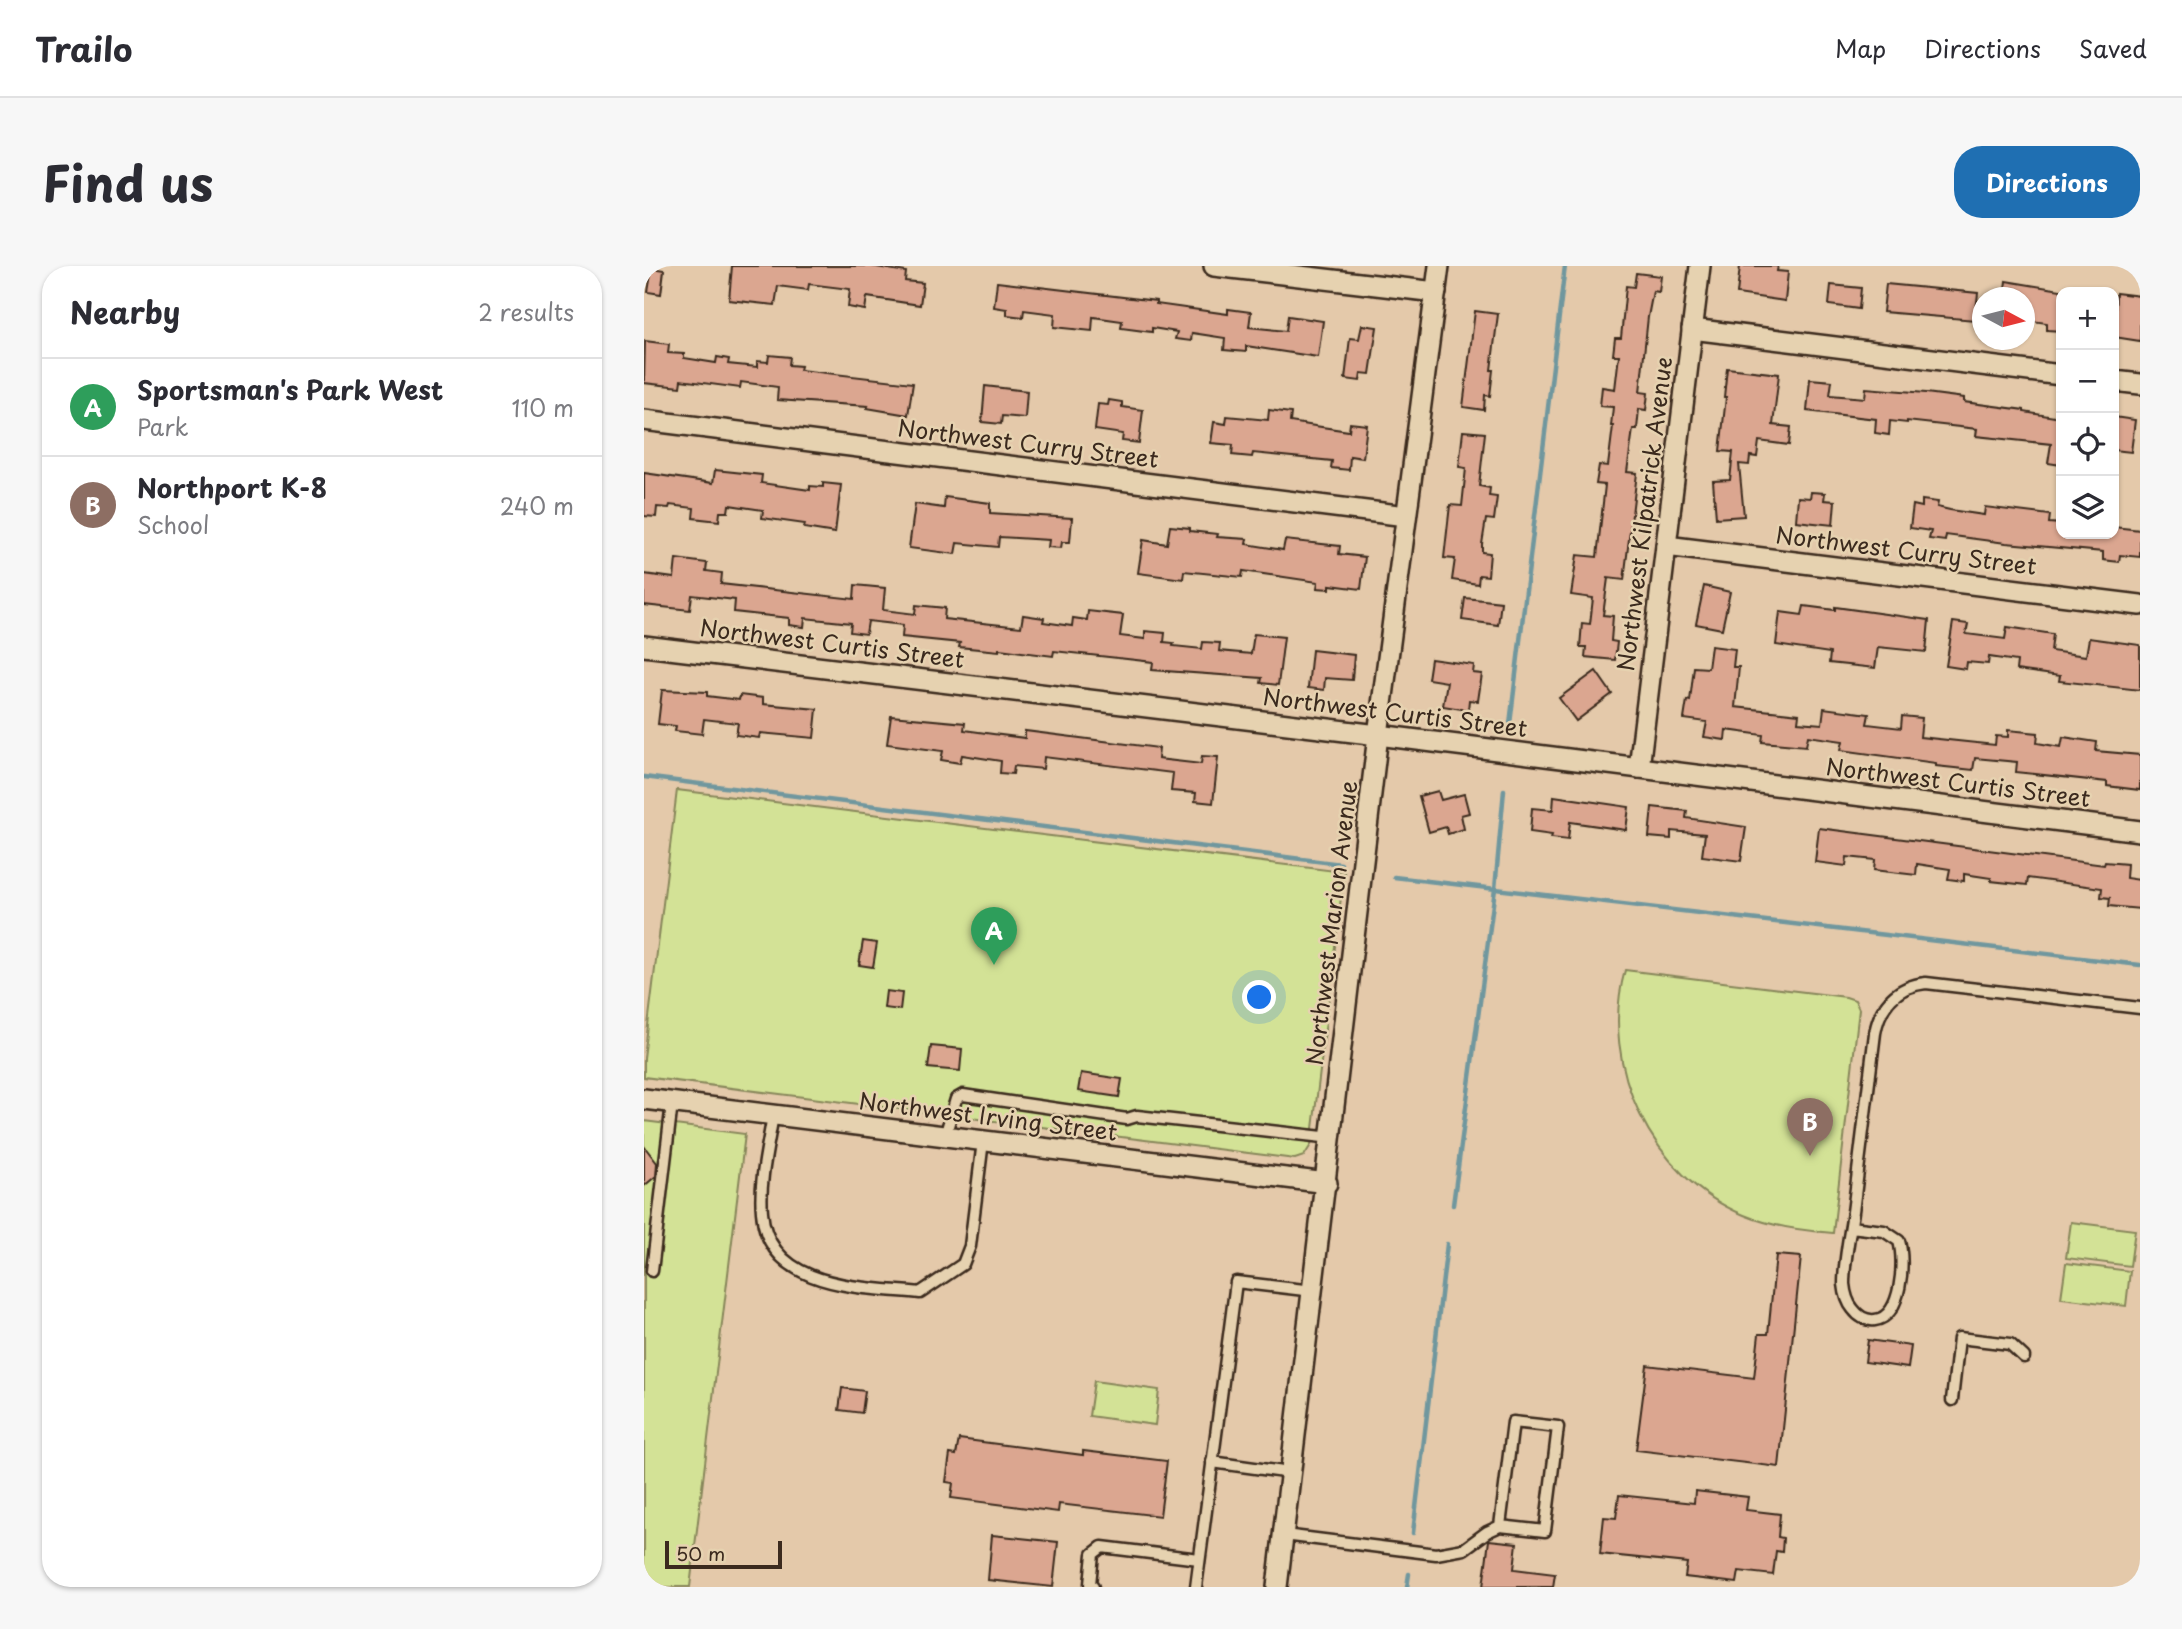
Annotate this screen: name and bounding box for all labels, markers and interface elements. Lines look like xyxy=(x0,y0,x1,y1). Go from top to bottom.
text: Trailo xyxy=(35,23,132,73)
text: Map xyxy=(1835,30,1886,66)
text: Directions xyxy=(1924,30,2041,66)
text: Saved xyxy=(2079,30,2147,66)
text: Find us xyxy=(42,145,213,219)
button: Directions xyxy=(1954,146,2140,218)
north arrow xyxy=(1972,287,2035,350)
map controls xyxy=(2056,287,2119,539)
button: + xyxy=(2056,287,2119,350)
text: Nearby xyxy=(70,289,180,334)
text: 2 results xyxy=(478,294,574,329)
button: − xyxy=(2056,350,2119,413)
street label: Northwest Kilpatrick Avenue xyxy=(1607,355,1680,673)
text: Sportsman's Park West xyxy=(137,370,443,409)
text: A xyxy=(84,390,102,425)
text: 110 m xyxy=(512,390,574,425)
text: Park xyxy=(137,409,188,444)
street label: Northwest Curry Street xyxy=(896,409,1161,476)
button: locate xyxy=(2056,413,2119,476)
text: Northport K-8 xyxy=(137,468,327,507)
button: layers xyxy=(2056,476,2119,539)
text: B xyxy=(85,488,101,523)
text: 240 m xyxy=(500,488,574,523)
text: School xyxy=(137,507,209,542)
street label: Northwest Curry Street xyxy=(1774,516,2039,583)
street label: Northwest Curtis Street xyxy=(698,609,966,676)
street label: Northwest Curtis Street xyxy=(1261,678,1529,745)
street label: Northwest Curtis Street xyxy=(1824,748,2092,815)
street label: Northwest Marion Avenue xyxy=(1296,778,1365,1067)
pin: A xyxy=(971,907,1017,965)
your location xyxy=(1242,980,1276,1014)
street label: Northwest Irving Street xyxy=(857,1082,1119,1149)
pin: B xyxy=(1787,1098,1833,1156)
scale bar xyxy=(665,1538,782,1570)
text: 50 m xyxy=(676,1539,725,1567)

